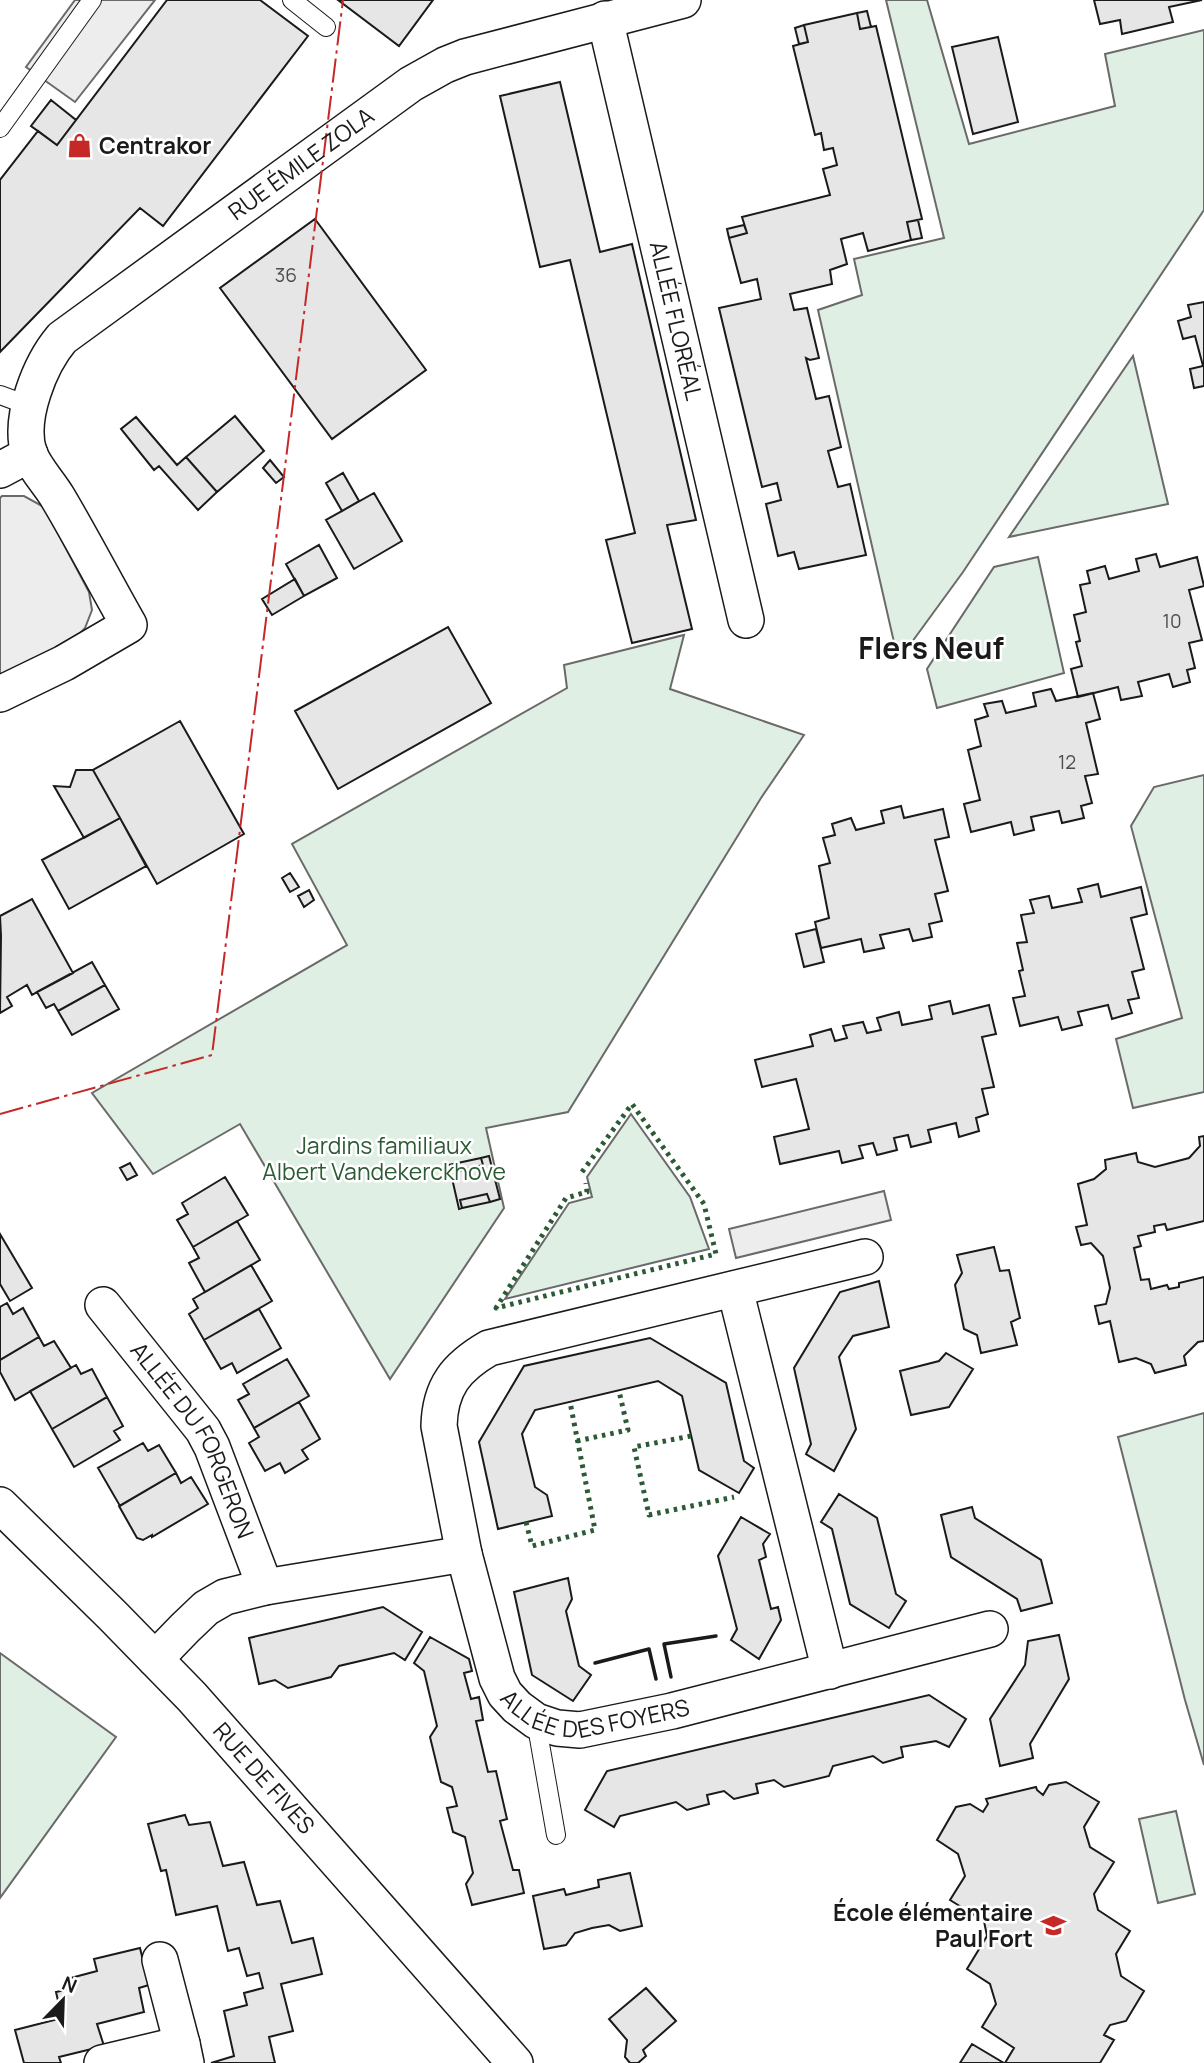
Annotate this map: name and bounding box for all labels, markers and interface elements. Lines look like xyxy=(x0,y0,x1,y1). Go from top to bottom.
street label: RUE ÉMILE ZOLA xyxy=(221,99,380,227)
place label: Centrakor xyxy=(99,129,212,161)
shop icon: Centrakor xyxy=(65,132,93,160)
street label: ALLÉE FLORÉAL xyxy=(643,238,711,404)
house number: 36 xyxy=(275,262,297,288)
house number: 10 xyxy=(1162,608,1182,634)
district label: Flers Neuf xyxy=(858,627,1004,668)
house number: 12 xyxy=(1058,749,1076,775)
park label: Jardins familiaux Albert Vandekerckhove xyxy=(262,1129,506,1187)
street label: ALLÉE DU FORGERON xyxy=(124,1335,262,1543)
street label: ALLÉE DES FOYERS xyxy=(494,1682,692,1745)
street label: RUE DE FIVES xyxy=(206,1715,323,1840)
place label: École élémentaire Paul Fort xyxy=(833,1896,1033,1954)
school or university icon: École élémentaire Paul Fort xyxy=(1039,1912,1067,1940)
north arrow xyxy=(28,1965,98,2035)
text: N xyxy=(58,1970,81,1999)

